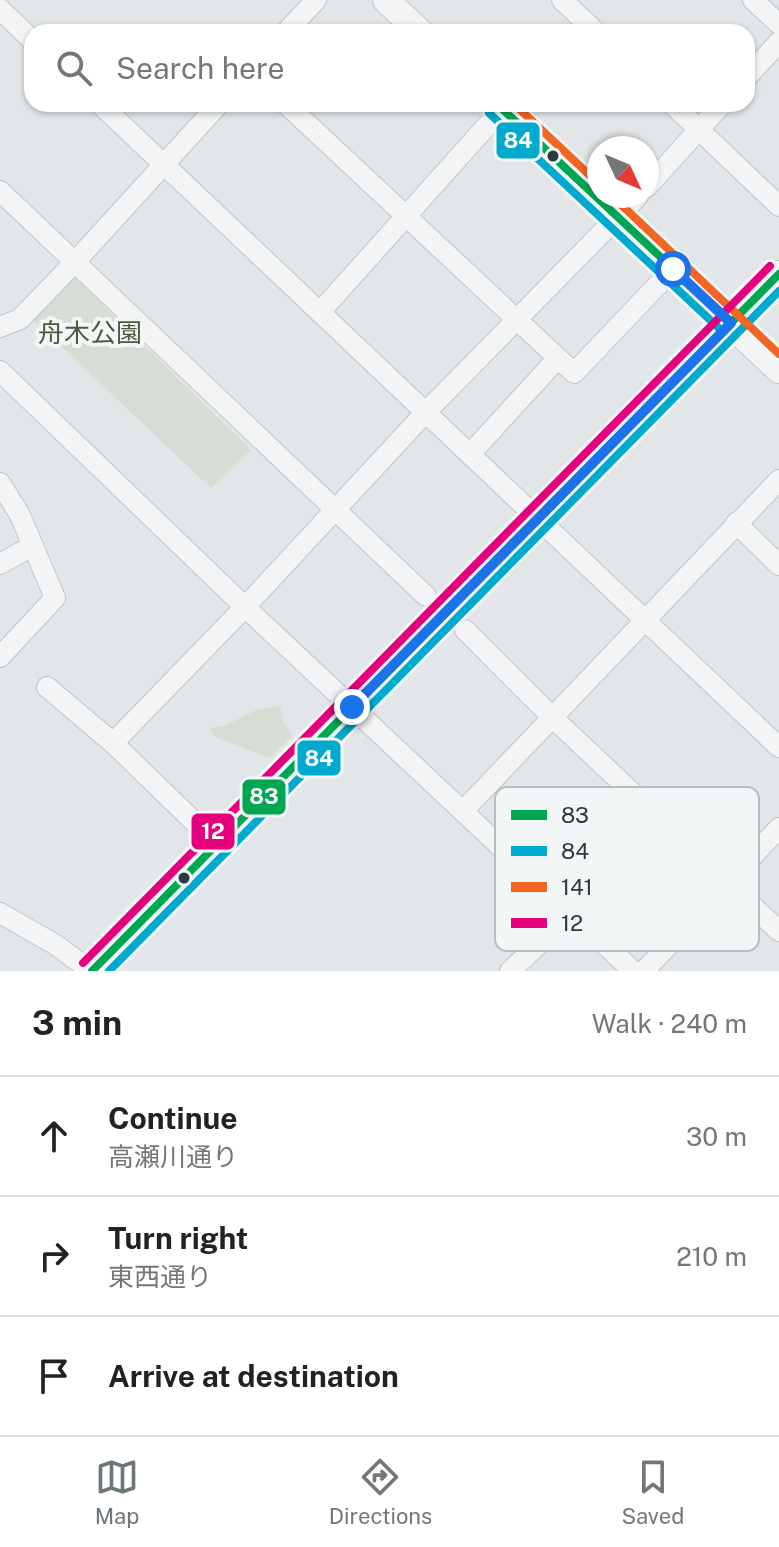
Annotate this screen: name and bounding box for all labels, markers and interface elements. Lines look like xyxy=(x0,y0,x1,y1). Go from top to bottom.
search box xyxy=(24,24,755,112)
icon: search xyxy=(52,46,96,90)
text: Search here xyxy=(116,50,284,86)
line badge: 84 xyxy=(495,121,541,160)
text: 84 xyxy=(503,127,533,153)
north arrow xyxy=(587,136,659,208)
unlabelled marker xyxy=(545,148,561,164)
route start xyxy=(655,251,691,287)
park label: 舟木公園 xyxy=(38,317,142,348)
route end xyxy=(334,689,370,725)
line badge: 84 xyxy=(296,739,342,777)
text: 84 xyxy=(304,745,334,771)
line badge: 83 xyxy=(241,778,287,816)
text: 83 xyxy=(249,783,279,809)
legend xyxy=(495,787,759,951)
text: 83 xyxy=(561,802,589,828)
line badge: 12 xyxy=(190,812,236,851)
text: 12 xyxy=(201,818,225,844)
text: 84 xyxy=(561,838,589,864)
unlabelled marker xyxy=(176,870,192,886)
text: 141 xyxy=(561,874,593,900)
text: 12 xyxy=(561,910,583,936)
text: 3 min xyxy=(32,1003,122,1043)
text: Walk · 240 m xyxy=(592,1008,747,1039)
text: Continue xyxy=(108,1100,238,1136)
icon: ahead xyxy=(32,1114,76,1158)
text: 30 m xyxy=(686,1121,747,1152)
text: 高瀬川通り xyxy=(108,1141,238,1172)
text: Turn right xyxy=(108,1220,248,1256)
icon: right xyxy=(32,1234,76,1278)
text: 210 m xyxy=(676,1241,747,1272)
text: 東西通り xyxy=(108,1261,212,1292)
icon: arrive xyxy=(32,1354,76,1398)
text: Arrive at destination xyxy=(108,1358,399,1394)
tab: Map xyxy=(95,1455,139,1529)
tab: Directions xyxy=(329,1455,432,1529)
tab: Saved xyxy=(621,1455,684,1529)

